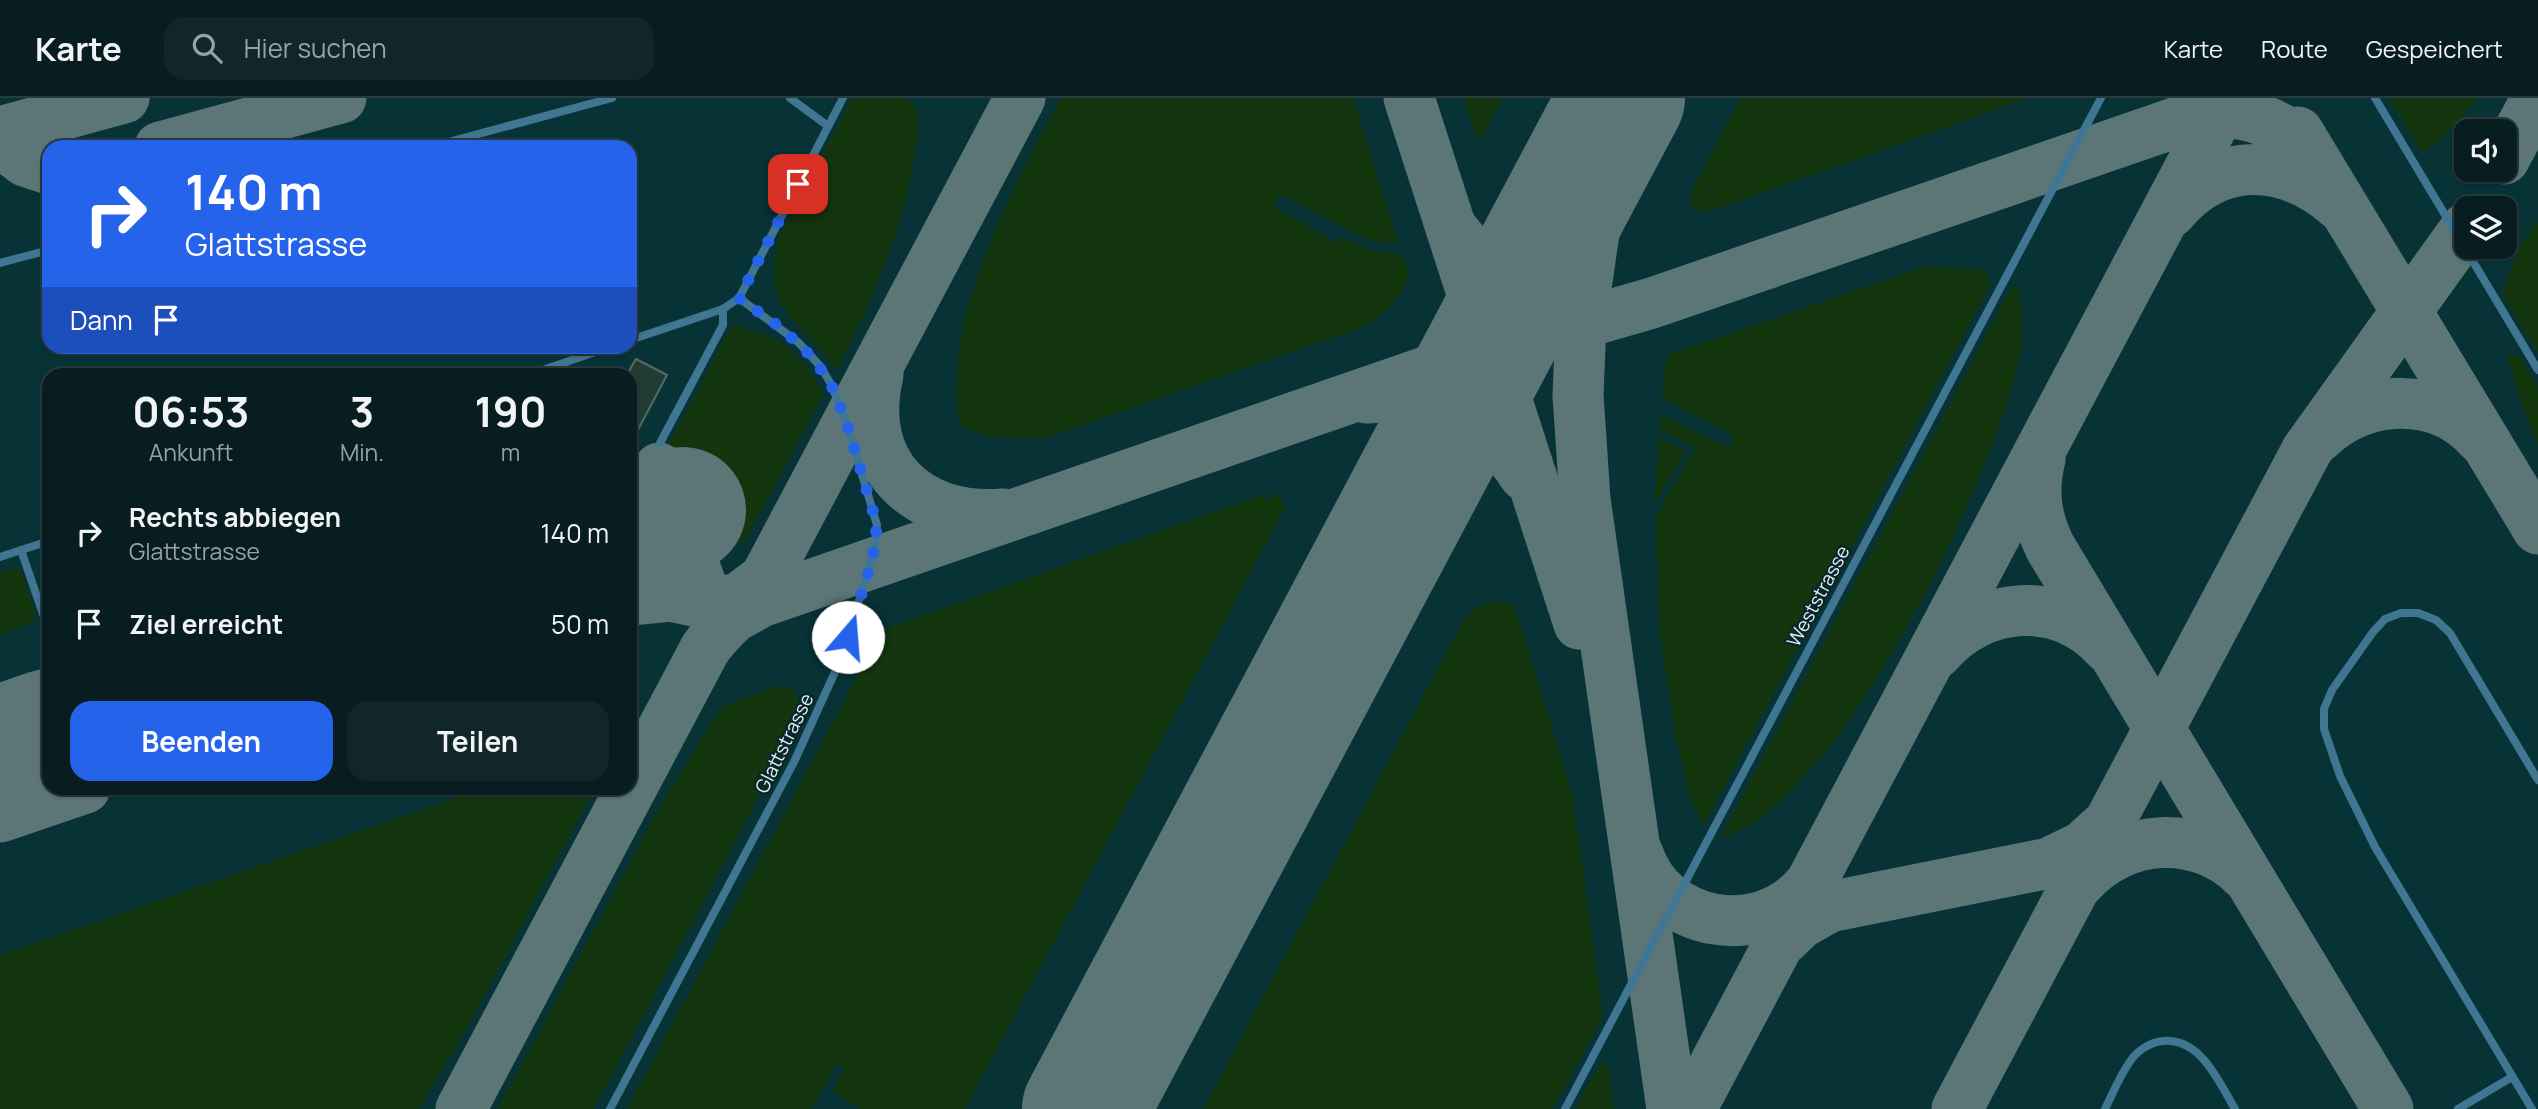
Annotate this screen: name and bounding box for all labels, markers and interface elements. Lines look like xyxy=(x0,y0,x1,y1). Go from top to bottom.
search box xyxy=(164,17,654,80)
text: Karte xyxy=(35,26,122,71)
icon: search xyxy=(188,29,226,67)
text: Hier suchen xyxy=(244,30,387,66)
text: Karte xyxy=(2164,32,2223,65)
text: Route xyxy=(2261,32,2328,65)
text: Gespeichert xyxy=(2366,32,2503,65)
map controls xyxy=(2454,119,2517,259)
button: sound xyxy=(2454,119,2517,182)
pin xyxy=(768,154,828,214)
text: 140 m xyxy=(185,158,322,225)
icon: arrive xyxy=(779,165,817,203)
icon: right xyxy=(70,168,161,259)
button: layers xyxy=(2454,196,2517,259)
text: Glattstrasse xyxy=(185,222,367,266)
icon: arrive xyxy=(147,301,185,339)
text: Dann xyxy=(70,302,133,338)
text: 06:53 xyxy=(132,382,250,440)
text: 3 xyxy=(350,382,374,440)
text: 190 xyxy=(474,382,547,440)
text: Ankunft xyxy=(149,436,233,468)
text: Min. xyxy=(340,436,384,468)
text: m xyxy=(501,436,520,468)
text: Rechts abbiegen xyxy=(129,499,341,535)
icon: right xyxy=(70,514,108,552)
text: 140 m xyxy=(540,515,609,551)
text: Glattstrasse xyxy=(129,535,260,567)
street label: Weststrasse xyxy=(1780,541,1856,651)
position arrow xyxy=(811,600,885,674)
icon: arrive xyxy=(70,605,108,643)
text: Ziel erreicht xyxy=(129,606,283,642)
text: 50 m xyxy=(551,606,609,642)
street label: Glattstrasse xyxy=(749,689,819,797)
button: Beenden xyxy=(70,701,333,781)
button: Teilen xyxy=(347,701,609,781)

